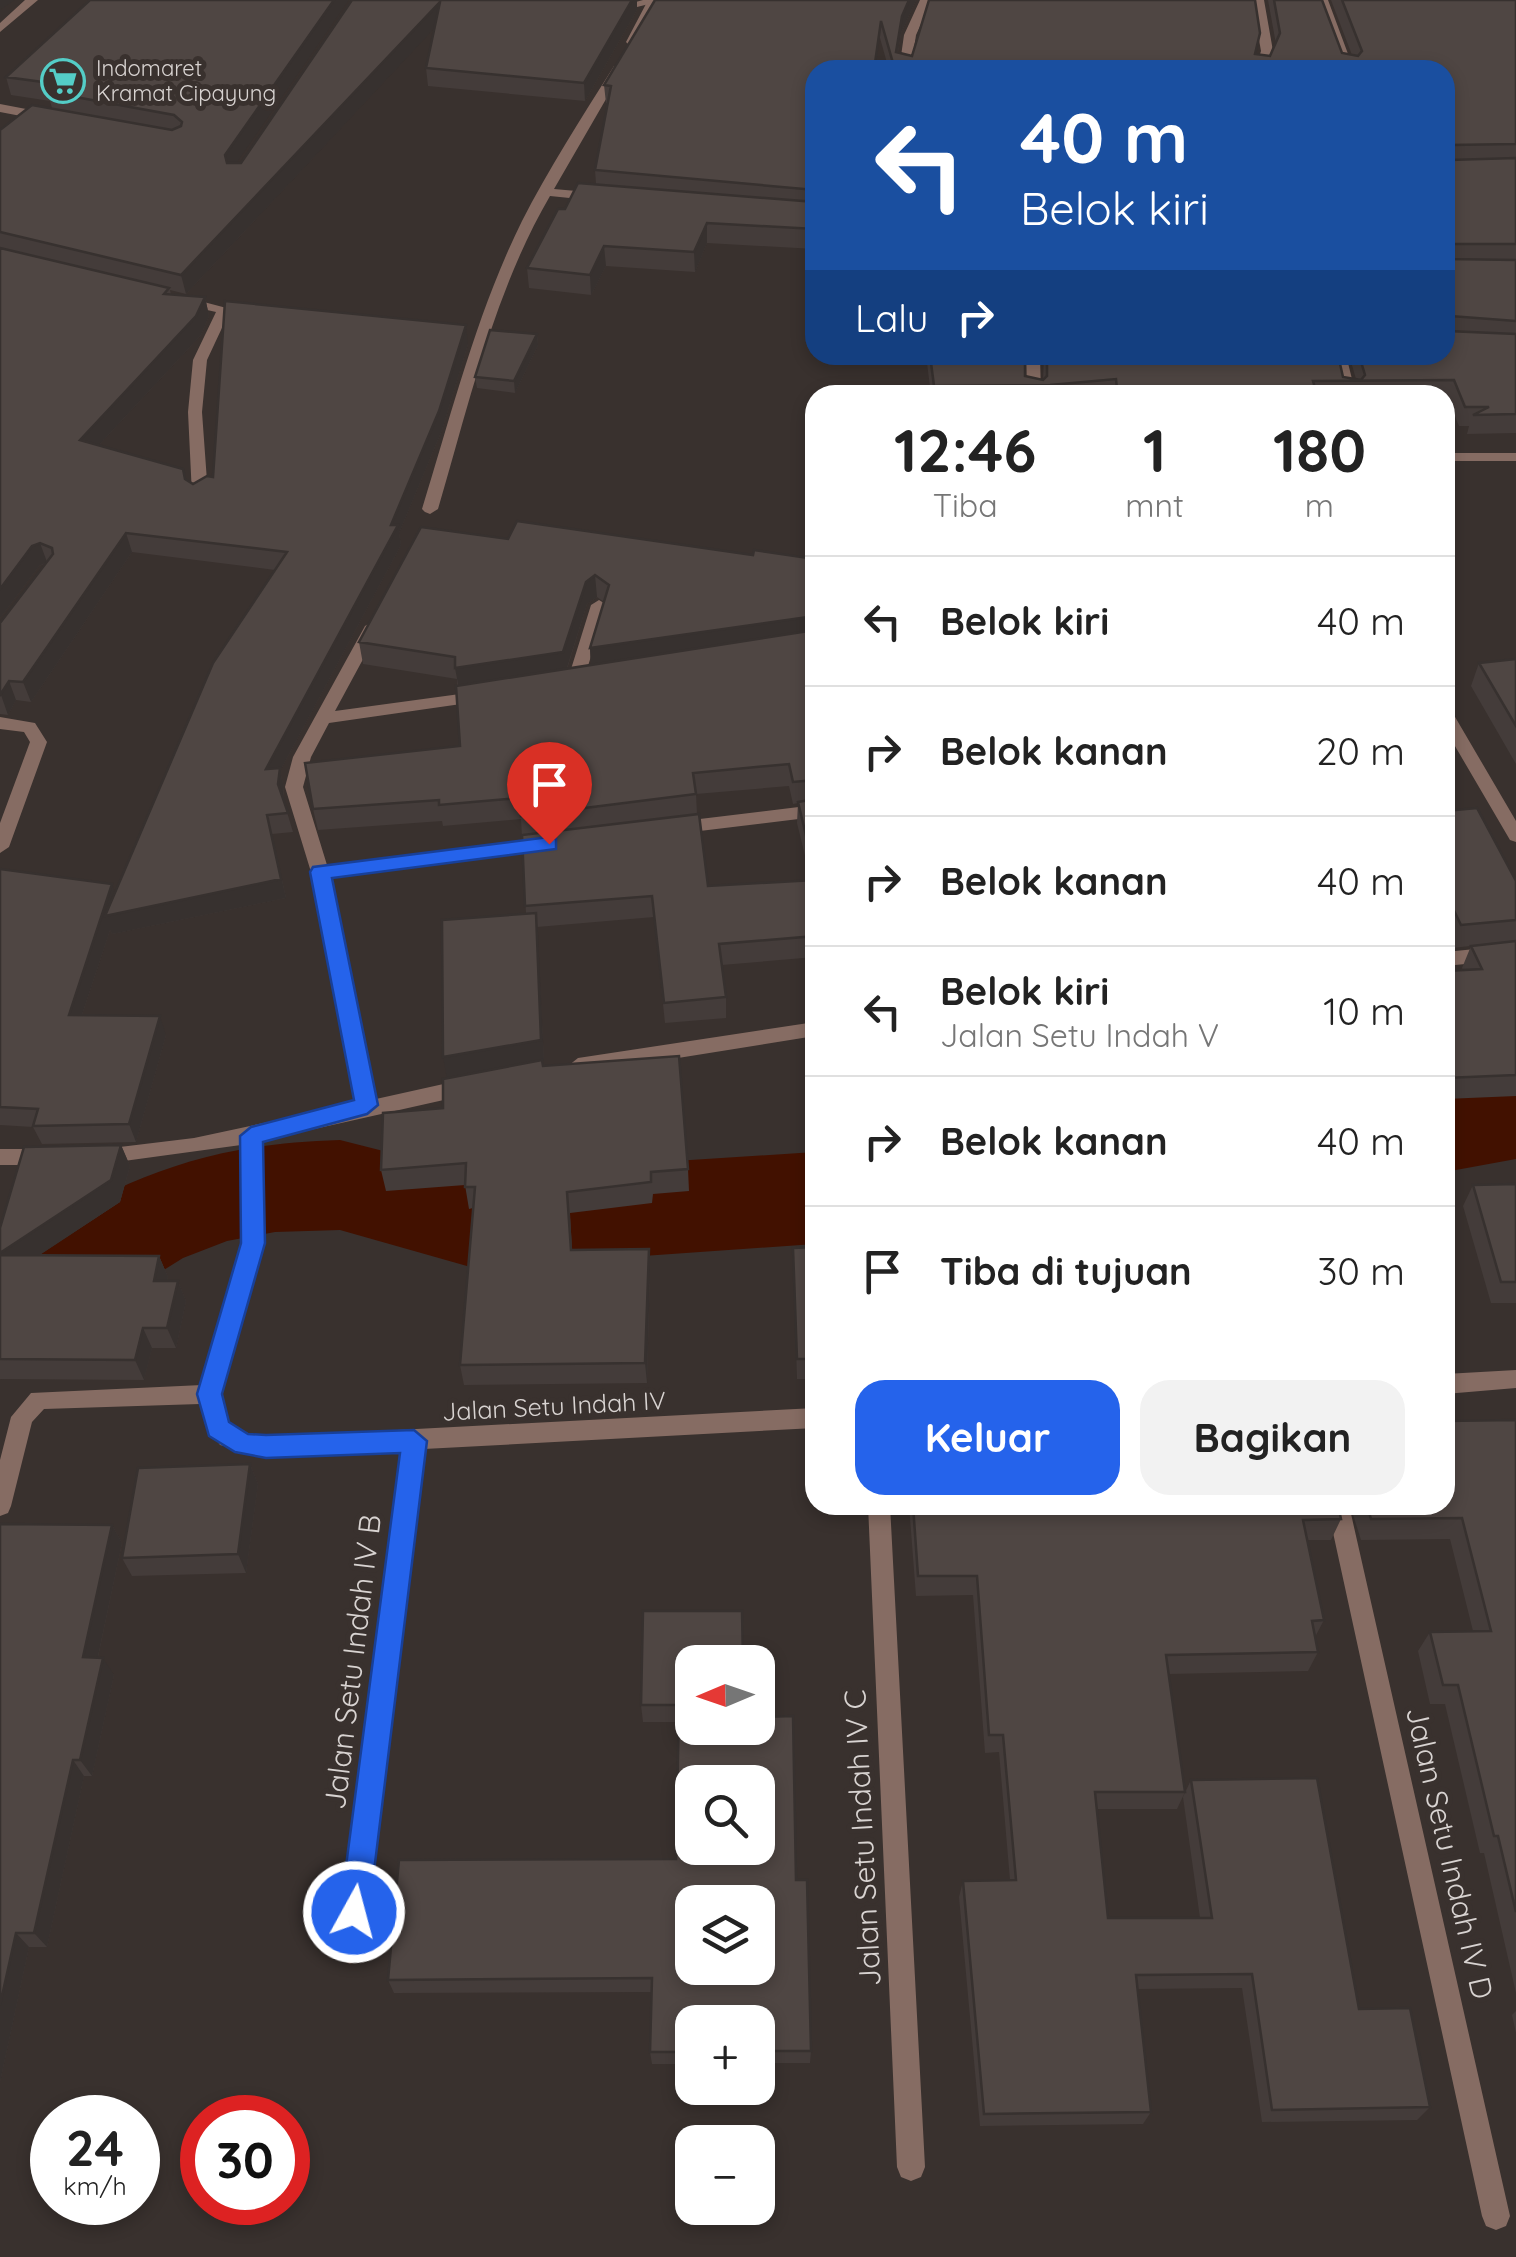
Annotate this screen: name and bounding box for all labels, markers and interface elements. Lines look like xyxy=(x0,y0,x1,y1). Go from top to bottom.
place label: Indomaret Kramat Cipayung xyxy=(96,54,276,107)
supermarket icon: Indomaret Kramat Cipayung xyxy=(40,58,86,104)
text: 40 m xyxy=(1020,93,1188,181)
icon: left xyxy=(855,100,985,230)
text: Belok kiri xyxy=(1020,180,1209,236)
icon: right xyxy=(948,290,1003,345)
text: Lalu xyxy=(855,294,928,342)
text: 12:46 xyxy=(894,412,1036,487)
text: 1 xyxy=(1143,412,1166,487)
text: 180 xyxy=(1273,412,1366,487)
text: Tiba xyxy=(933,485,998,525)
text: mnt xyxy=(1125,485,1184,525)
text: m xyxy=(1305,485,1334,525)
icon: left xyxy=(855,594,910,649)
text: Belok kiri xyxy=(940,597,1109,645)
text: 40 m xyxy=(1317,597,1405,645)
icon: right xyxy=(855,724,910,779)
text: Belok kanan xyxy=(940,727,1168,775)
text: 20 m xyxy=(1316,727,1405,775)
pin xyxy=(507,742,592,845)
icon: arrive xyxy=(522,757,577,812)
icon: right xyxy=(855,854,910,909)
text: Belok kanan xyxy=(940,857,1168,905)
text: 40 m xyxy=(1317,857,1405,905)
text: Belok kiri xyxy=(940,967,1109,1015)
icon: left xyxy=(855,984,910,1039)
text: 10 m xyxy=(1323,987,1405,1035)
text: Jalan Setu Indah V xyxy=(940,1015,1219,1055)
icon: right xyxy=(855,1114,910,1169)
text: Belok kanan xyxy=(940,1117,1168,1165)
text: 40 m xyxy=(1317,1117,1405,1165)
icon: arrive xyxy=(855,1244,910,1299)
text: Tiba di tujuan xyxy=(940,1247,1192,1295)
text: 30 m xyxy=(1317,1247,1405,1295)
button: Keluar xyxy=(855,1380,1120,1495)
button: Bagikan xyxy=(1140,1380,1405,1495)
street label: Jalan Setu Indah IV xyxy=(441,1384,667,1427)
street label: Jalan Setu Indah IV B xyxy=(315,1512,389,1811)
north arrow xyxy=(675,1645,775,1745)
map controls xyxy=(675,1645,775,2225)
street label: Jalan Setu Indah IV C xyxy=(835,1689,889,1987)
street label: Jalan Setu Indah IV D xyxy=(1398,1703,1502,2003)
button: search xyxy=(675,1765,775,1865)
position arrow xyxy=(302,1860,406,1964)
button: layers xyxy=(675,1885,775,1985)
button: + xyxy=(675,2005,775,2105)
speed limit sign: 30 xyxy=(180,2095,310,2225)
text: 24 xyxy=(66,2116,124,2179)
button: − xyxy=(675,2125,775,2225)
text: km/h xyxy=(63,2170,127,2201)

